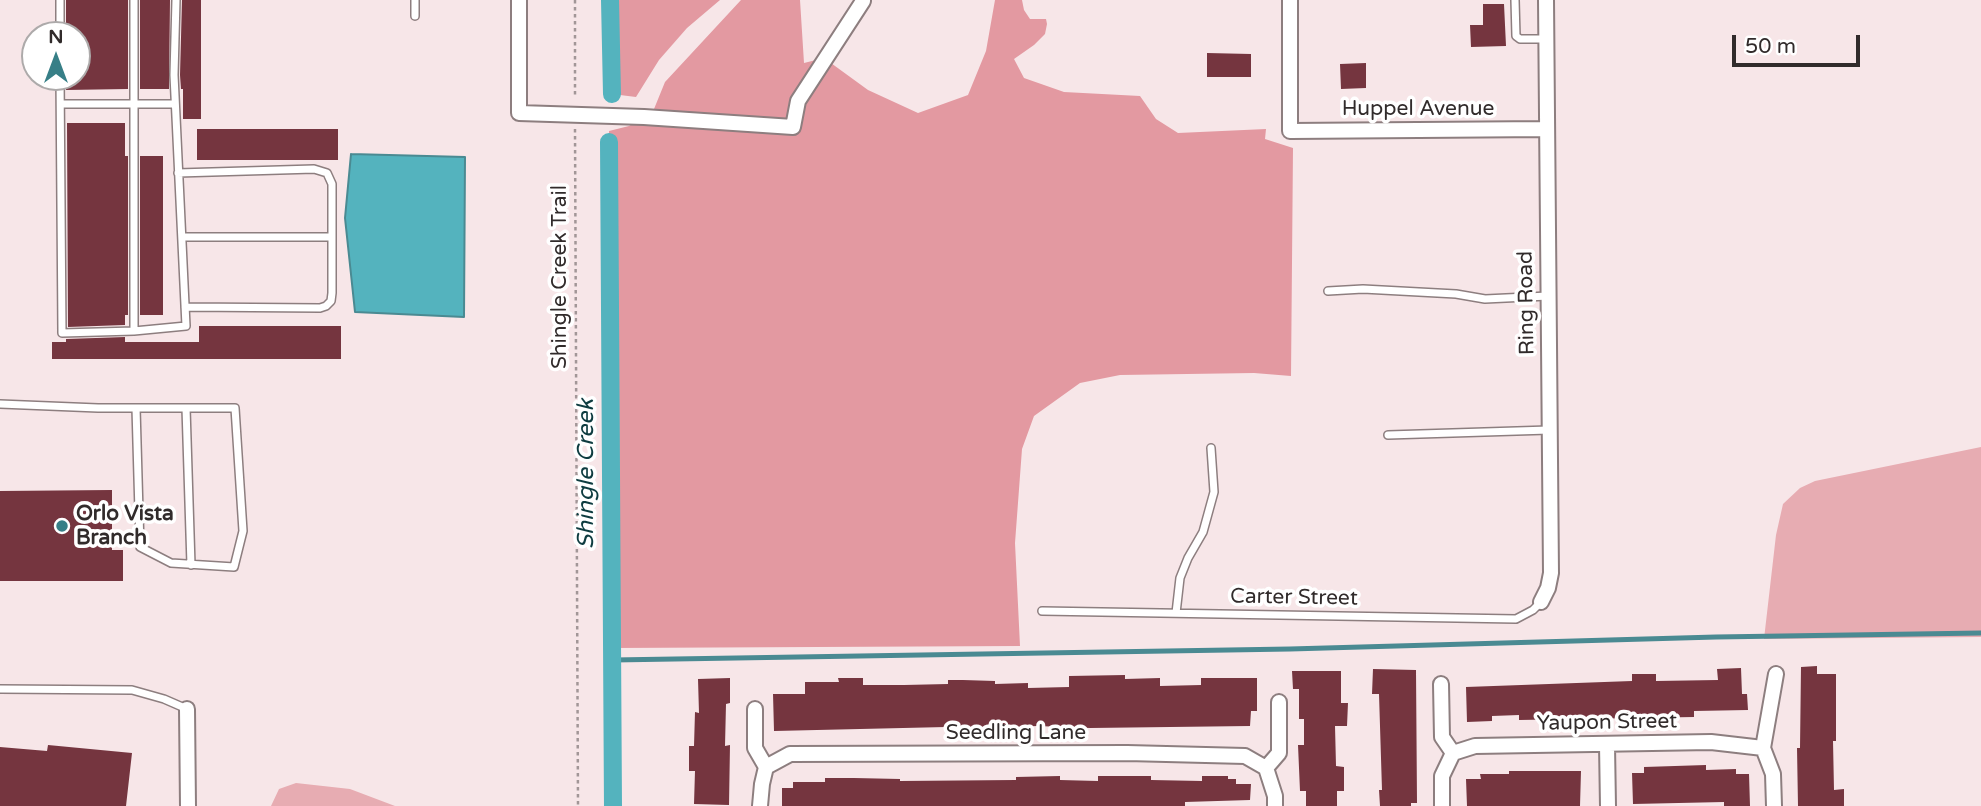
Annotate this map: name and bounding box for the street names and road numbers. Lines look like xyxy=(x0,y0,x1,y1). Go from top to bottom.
street label: Huppel Avenue xyxy=(1342,96,1494,122)
street label: Shingle Creek Trail xyxy=(547,185,573,369)
street label: Ring Road xyxy=(1513,251,1541,355)
street label: Carter Street xyxy=(1230,584,1358,612)
street label: Yaupon Street xyxy=(1537,709,1677,737)
street label: Seedling Lane xyxy=(946,720,1086,746)

